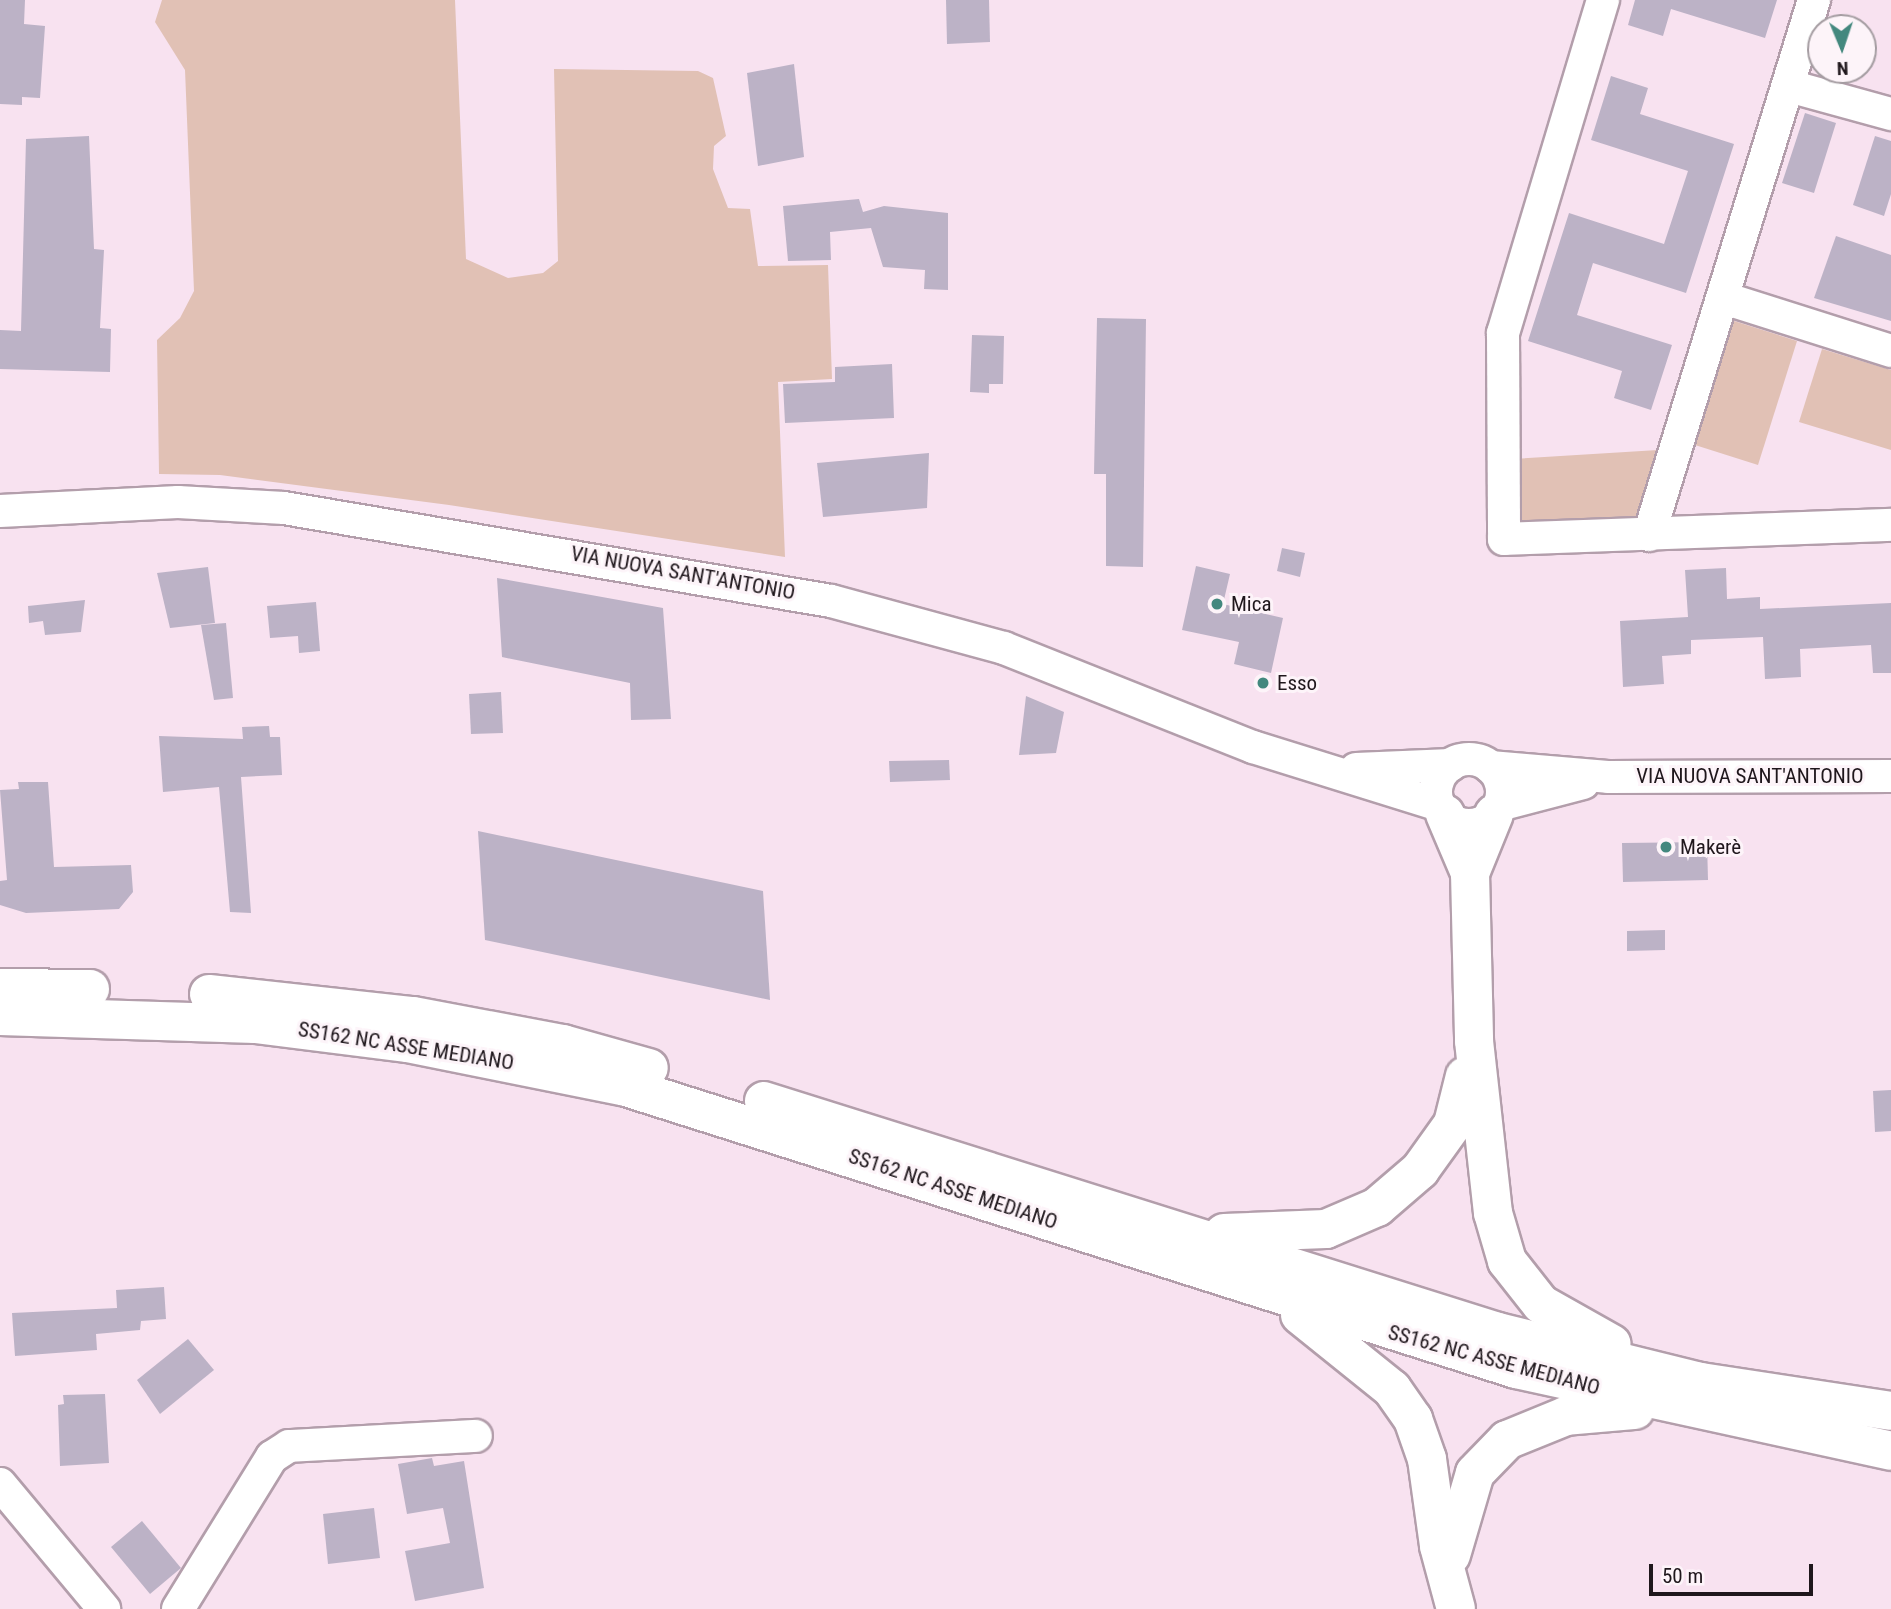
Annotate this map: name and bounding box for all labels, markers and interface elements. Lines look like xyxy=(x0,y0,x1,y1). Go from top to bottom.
north arrow xyxy=(1807,14,1877,84)
text: N xyxy=(1836,57,1849,80)
street label: VIA NUOVA SANT'ANTONIO xyxy=(569,541,797,605)
place label: Mica xyxy=(1231,591,1271,617)
marker: Mica xyxy=(1209,596,1225,612)
place label: Esso xyxy=(1277,670,1317,696)
marker: Esso xyxy=(1255,675,1271,691)
street label: VIA NUOVA SANT'ANTONIO xyxy=(1636,763,1864,789)
place label: Makerè xyxy=(1680,834,1741,860)
marker: Makerè xyxy=(1658,839,1674,855)
street label: SS162 NC ASSE MEDIANO xyxy=(296,1016,516,1076)
street label: SS162 NC ASSE MEDIANO xyxy=(845,1143,1061,1235)
street label: SS162 NC ASSE MEDIANO xyxy=(1385,1320,1603,1400)
scale bar xyxy=(1653,1550,1818,1594)
text: 50 m xyxy=(1662,1564,1703,1588)

